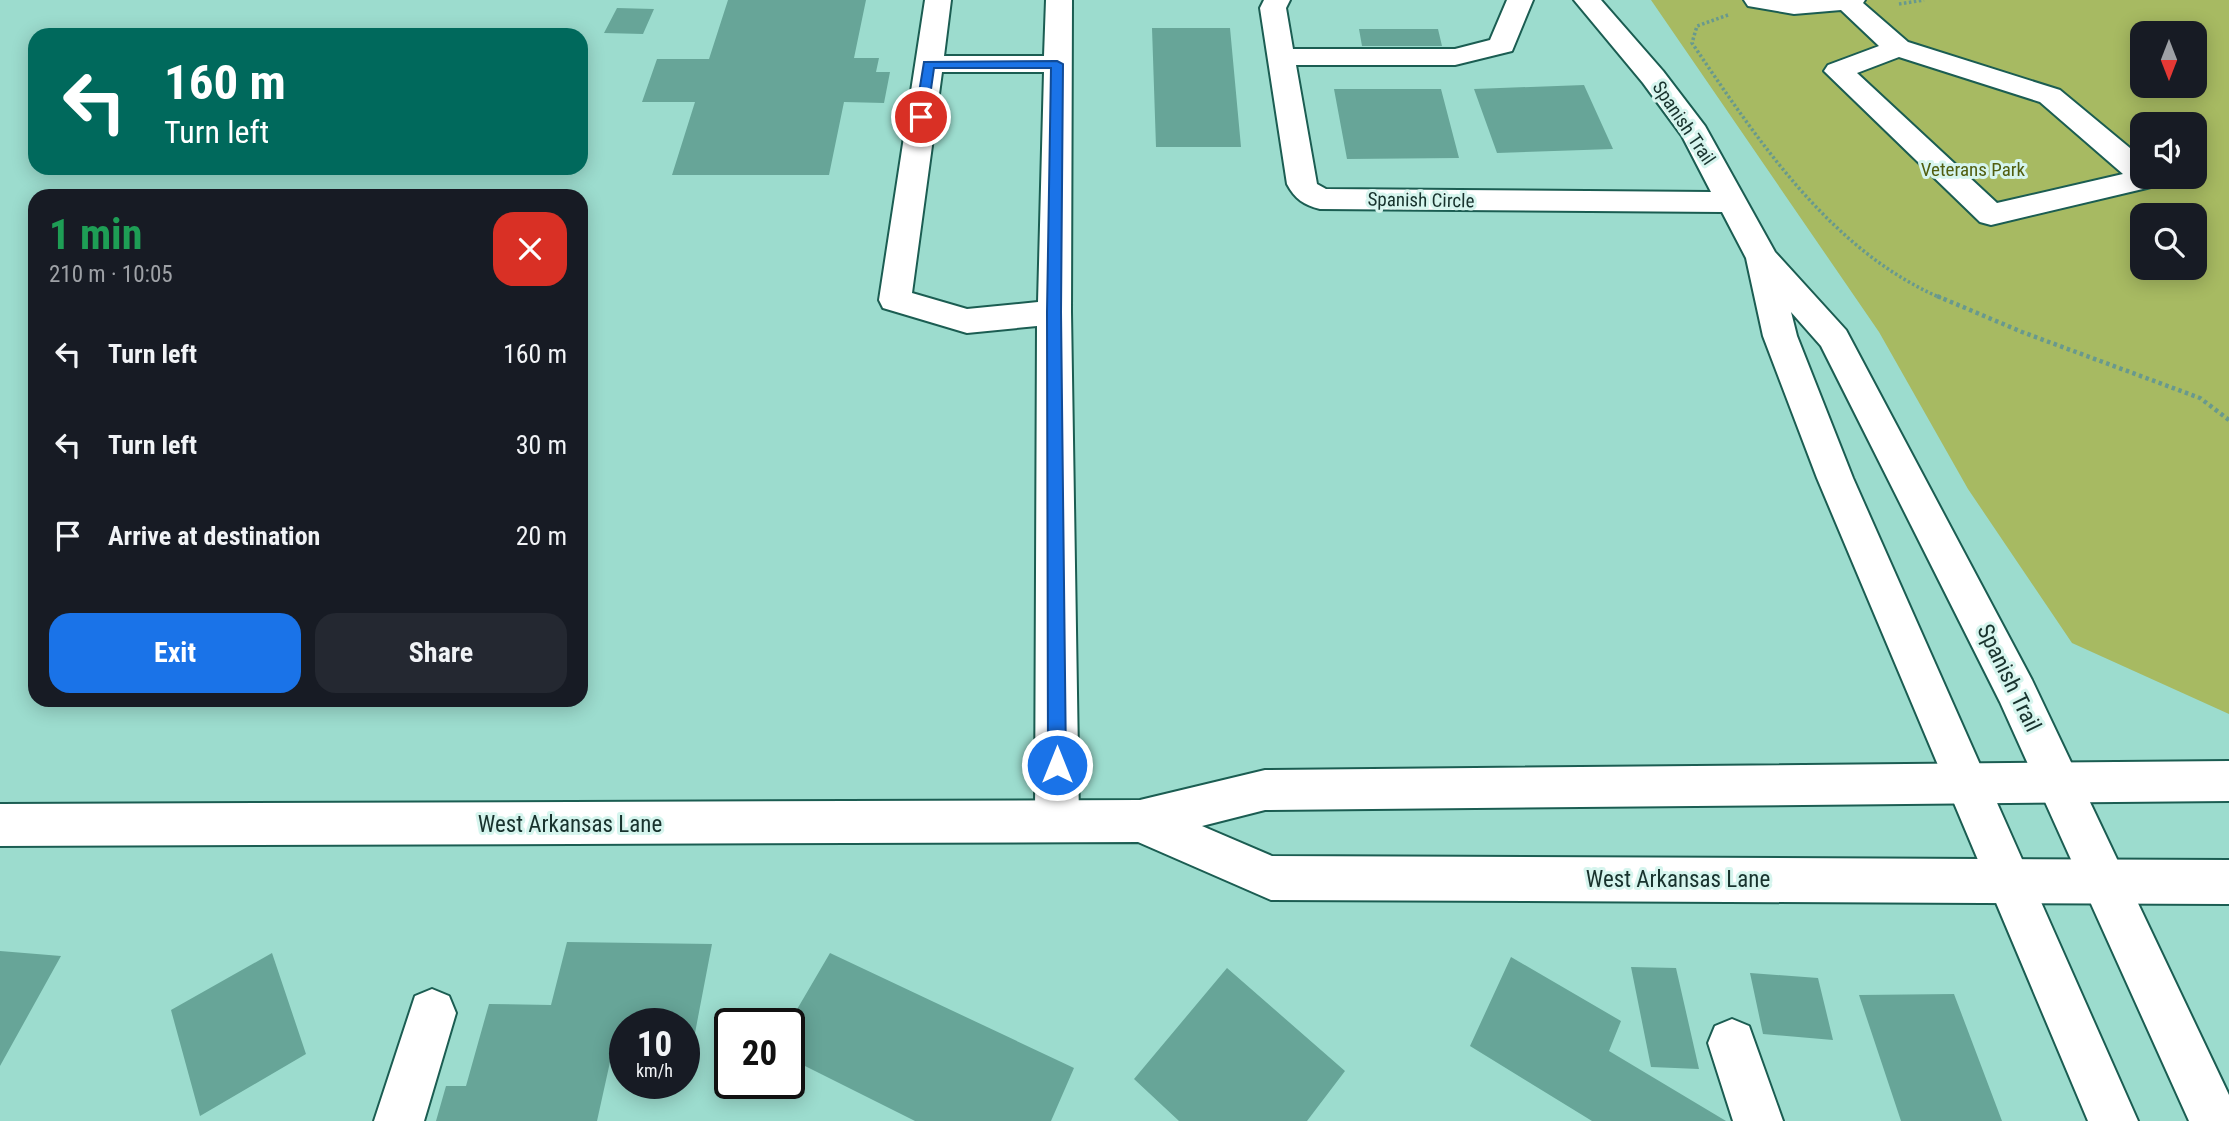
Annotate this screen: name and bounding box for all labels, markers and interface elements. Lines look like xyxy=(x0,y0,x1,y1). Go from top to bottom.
north arrow xyxy=(2130,21,2207,98)
map controls xyxy=(2130,21,2207,280)
text: 160 m xyxy=(164,54,286,111)
icon: left xyxy=(49,56,140,147)
street label: Spanish Trail xyxy=(1648,77,1720,169)
pin xyxy=(891,87,951,147)
icon: arrive xyxy=(902,98,940,136)
button: sound xyxy=(2130,112,2207,189)
text: Turn left xyxy=(164,113,269,151)
park label: Veterans Park xyxy=(1921,158,2026,181)
street label: Spanish Circle xyxy=(1367,188,1475,212)
button: search xyxy=(2130,203,2207,280)
text: 1 min xyxy=(49,210,142,259)
button: close xyxy=(493,212,567,286)
text: 210 m · 10:05 xyxy=(49,261,173,288)
icon: left xyxy=(49,335,87,373)
text: Turn left xyxy=(108,339,197,369)
text: 160 m xyxy=(503,339,567,369)
icon: left xyxy=(49,426,87,464)
text: Turn left xyxy=(108,430,197,460)
text: 30 m xyxy=(516,430,567,460)
icon: arrive xyxy=(49,517,87,555)
text: Arrive at destination xyxy=(108,521,320,551)
text: 20 m xyxy=(516,521,567,551)
button: Exit xyxy=(49,613,301,693)
button: Share xyxy=(315,613,567,693)
street label: Spanish Trail xyxy=(1971,620,2047,736)
position arrow xyxy=(1020,728,1094,802)
street label: West Arkansas Lane xyxy=(478,811,662,838)
street label: West Arkansas Lane xyxy=(1586,866,1770,893)
speed limit sign: 20 xyxy=(714,1008,805,1099)
text: 10 xyxy=(637,1024,672,1065)
text: km/h xyxy=(636,1060,673,1081)

